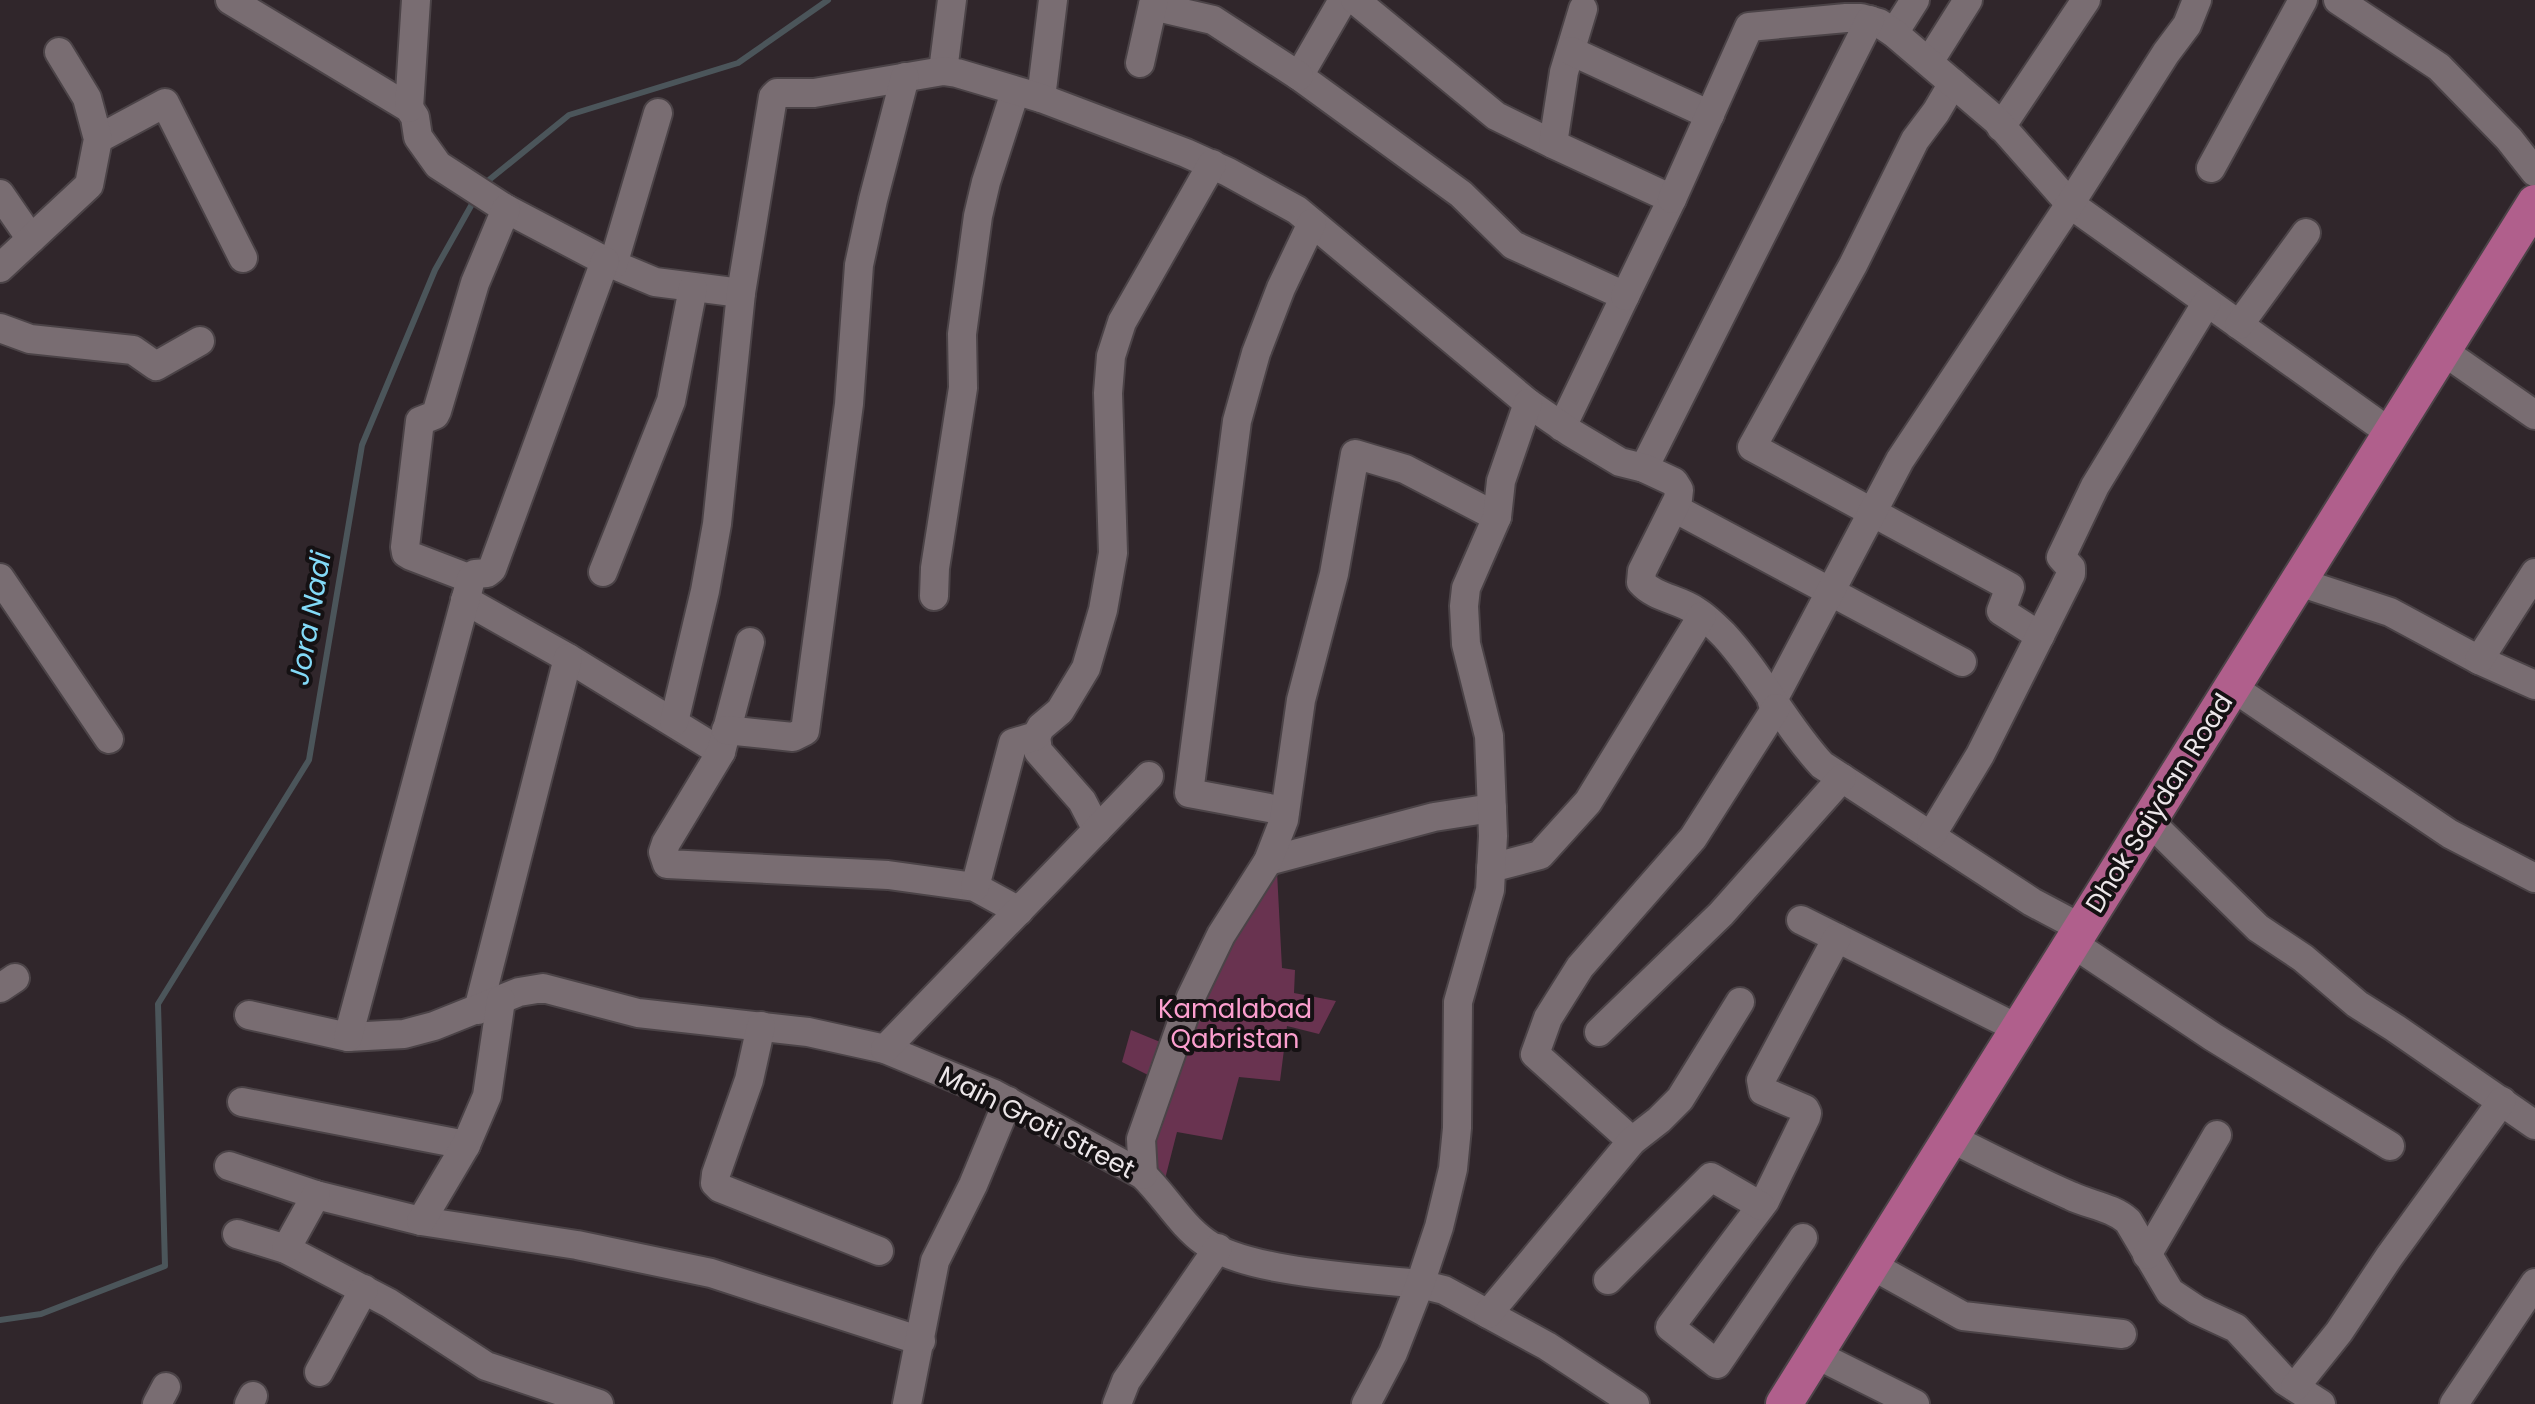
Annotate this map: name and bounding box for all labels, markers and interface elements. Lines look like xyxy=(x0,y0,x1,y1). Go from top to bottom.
water label: Jora Nadi xyxy=(279,547,341,688)
street label: Dhok Saiydan Road xyxy=(2077,687,2241,919)
park label: Kamalabad Qabristan xyxy=(1158,991,1312,1057)
street label: Main Groti Street xyxy=(933,1057,1141,1187)

